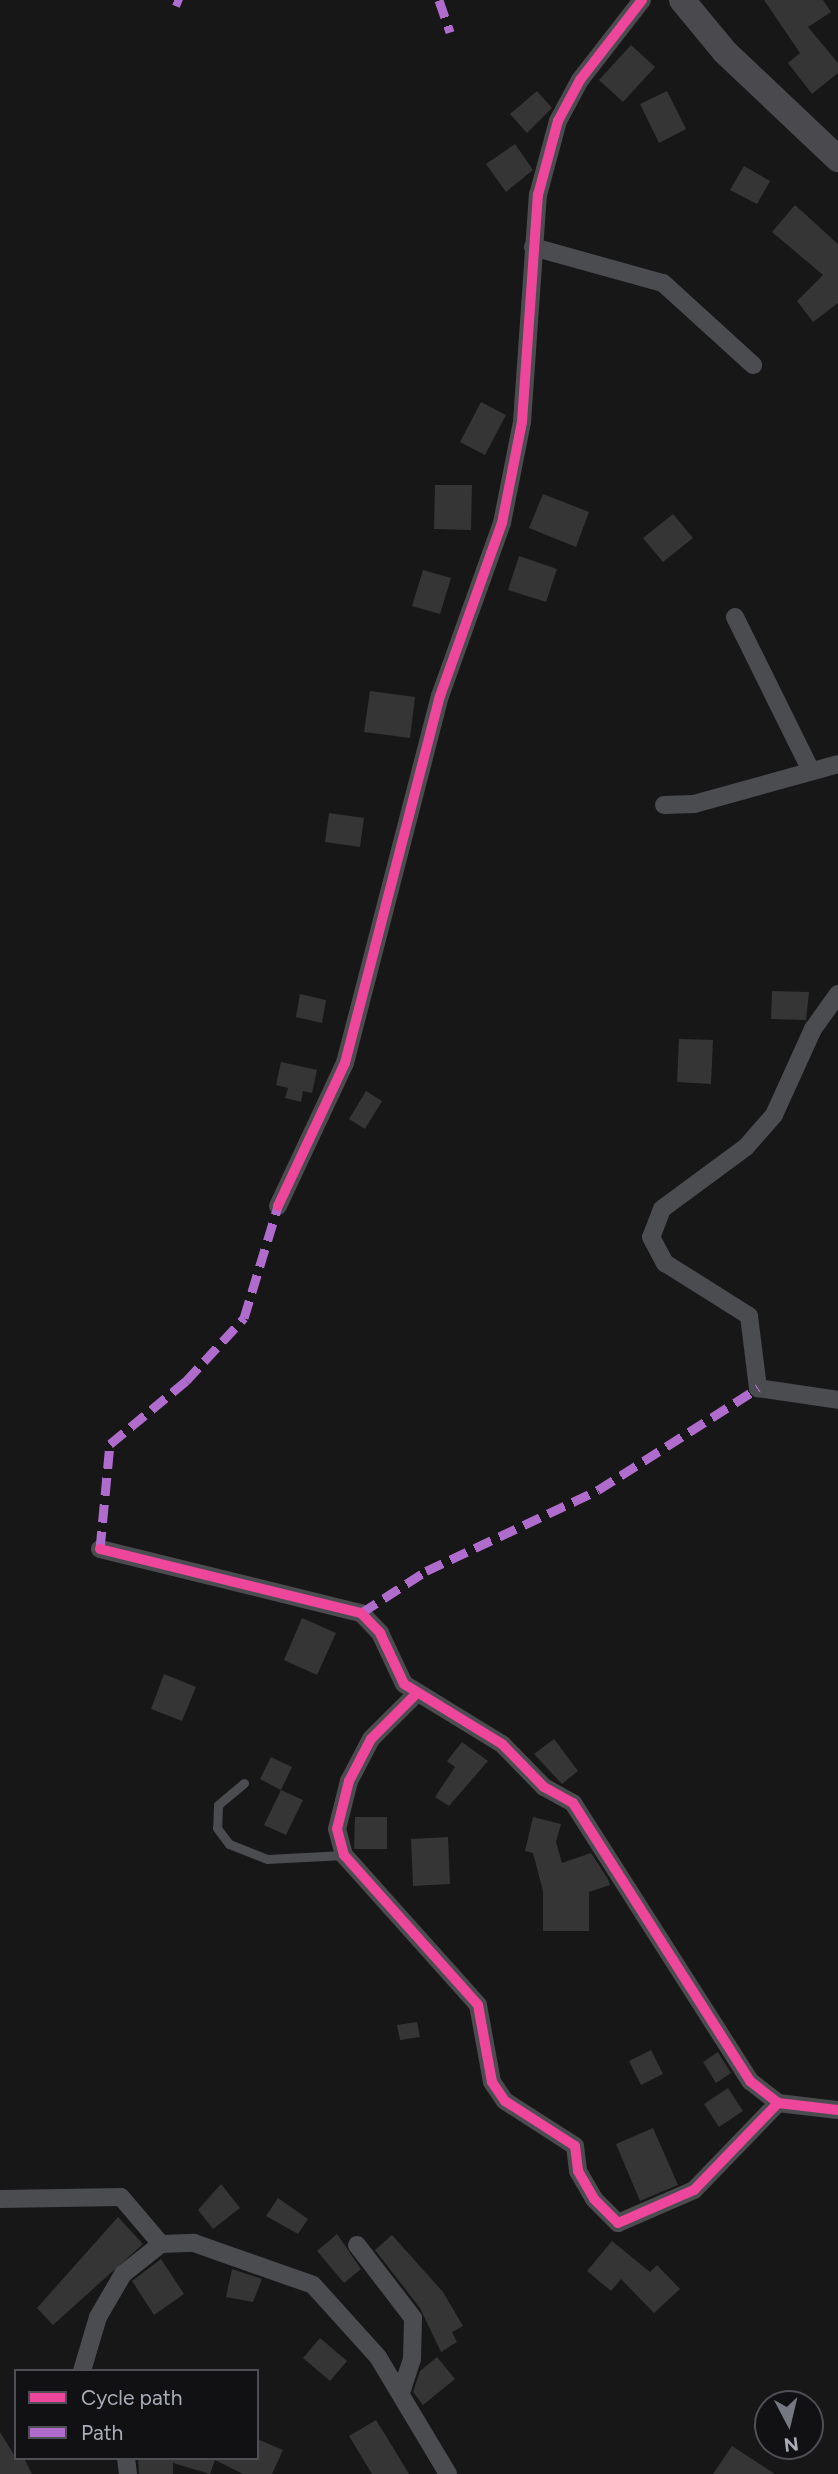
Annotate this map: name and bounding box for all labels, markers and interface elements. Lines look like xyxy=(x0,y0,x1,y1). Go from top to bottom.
legend xyxy=(14,2369,259,2460)
text: Cycle path xyxy=(81,2385,182,2410)
north arrow xyxy=(754,2390,824,2460)
text: Path xyxy=(81,2420,123,2445)
text: N xyxy=(783,2432,800,2457)

